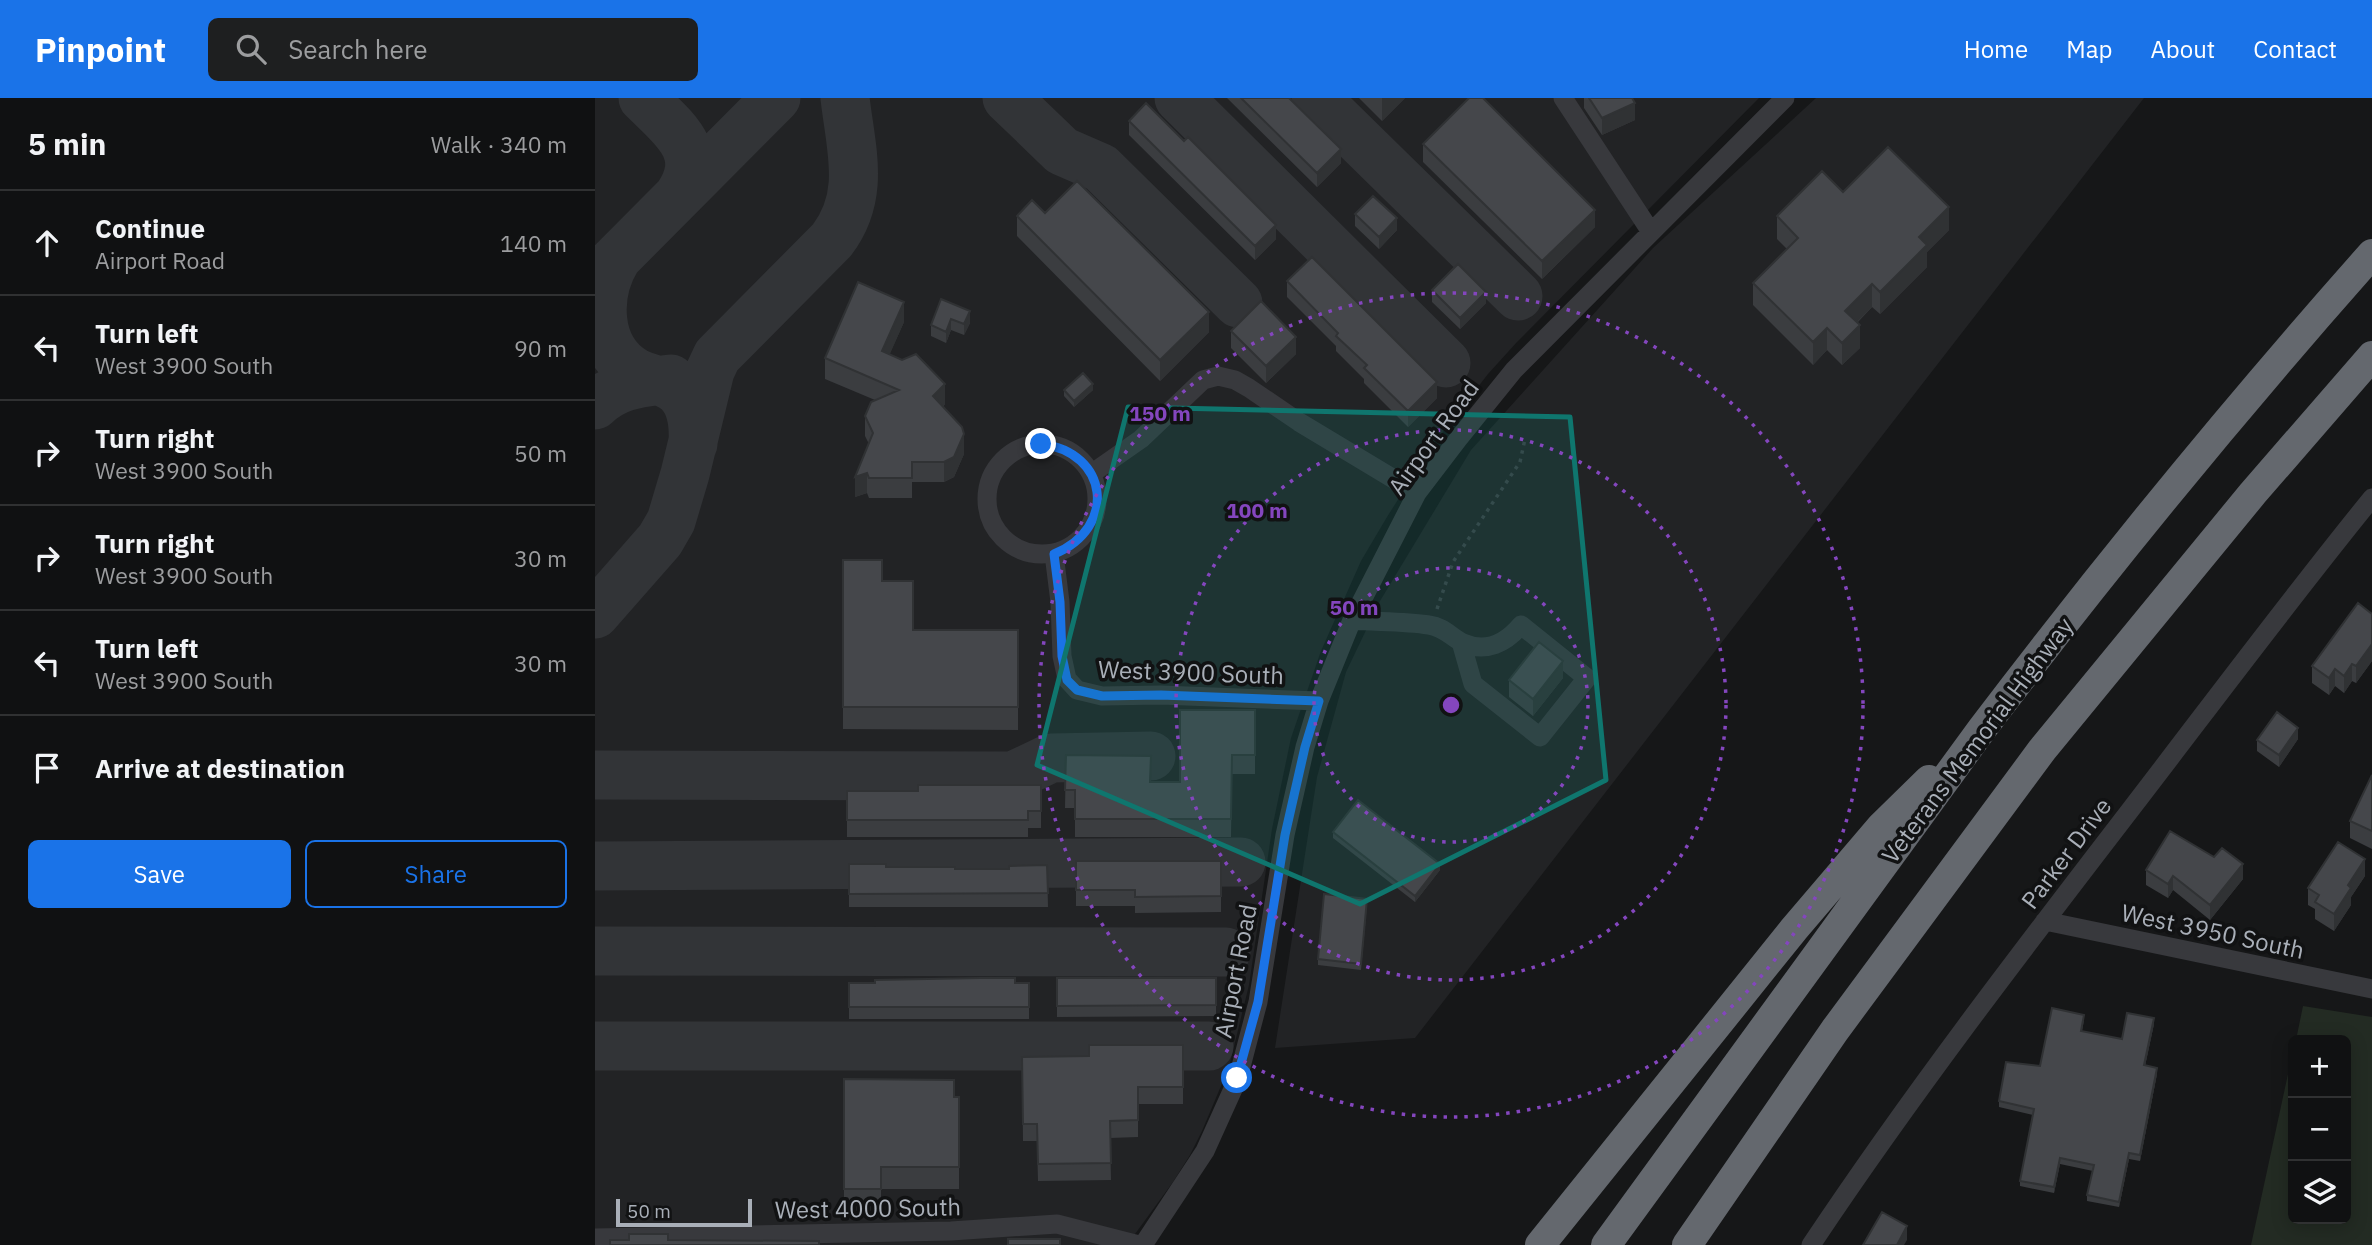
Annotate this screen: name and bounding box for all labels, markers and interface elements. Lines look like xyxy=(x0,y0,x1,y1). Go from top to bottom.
search box xyxy=(208,18,698,81)
text: Pinpoint xyxy=(35,28,166,71)
icon: search xyxy=(232,30,270,68)
text: Search here xyxy=(288,32,428,66)
text: Home xyxy=(1964,33,2028,65)
text: Map xyxy=(2066,33,2112,65)
text: About xyxy=(2150,33,2215,65)
text: Contact xyxy=(2253,33,2337,65)
text: 5 min xyxy=(28,124,106,163)
text: Walk · 340 m xyxy=(431,129,567,159)
text: Continue xyxy=(95,211,205,245)
icon: ahead xyxy=(28,224,66,262)
text: 140 m xyxy=(500,228,567,258)
text: Airport Road xyxy=(95,245,225,275)
text: Turn left xyxy=(95,316,198,350)
icon: left xyxy=(28,329,66,367)
text: 90 m xyxy=(514,333,567,363)
text: West 3900 South xyxy=(95,350,273,380)
street label: Airport Road xyxy=(1380,373,1486,501)
text: 150 m xyxy=(1129,399,1191,427)
text: Turn right xyxy=(95,421,214,455)
route end xyxy=(1025,428,1056,459)
icon: right xyxy=(28,434,66,472)
text: 50 m xyxy=(514,438,567,468)
text: West 3900 South xyxy=(95,455,273,485)
text: 100 m xyxy=(1226,496,1288,524)
text: Turn right xyxy=(95,526,214,560)
icon: right xyxy=(28,539,66,577)
text: 30 m xyxy=(514,543,567,573)
text: West 3900 South xyxy=(95,560,273,590)
text: 50 m xyxy=(1330,593,1378,621)
street label: Veterans Memorial Highway xyxy=(1874,611,2080,869)
text: Turn left xyxy=(95,631,198,665)
icon: left xyxy=(28,644,66,682)
text: 30 m xyxy=(514,648,567,678)
street label: West 3900 South xyxy=(1097,653,1285,691)
text: West 3900 South xyxy=(95,665,273,695)
centre of rings xyxy=(1439,693,1463,717)
icon: arrive xyxy=(28,749,66,787)
text: Arrive at destination xyxy=(95,751,345,785)
street label: Parker Drive xyxy=(2014,791,2118,915)
button: Save xyxy=(28,840,291,908)
button: Share xyxy=(305,840,567,908)
street label: West 3950 South xyxy=(2119,896,2307,966)
street label: Airport Road xyxy=(1206,901,1264,1041)
map controls xyxy=(2288,1035,2351,1224)
button: + xyxy=(2288,1035,2351,1098)
route start xyxy=(1221,1062,1252,1093)
button: − xyxy=(2288,1098,2351,1161)
button: layers xyxy=(2288,1161,2351,1224)
street label: West 4000 South xyxy=(775,1190,961,1226)
scale bar xyxy=(616,1196,753,1228)
text: 50 m xyxy=(627,1199,671,1223)

